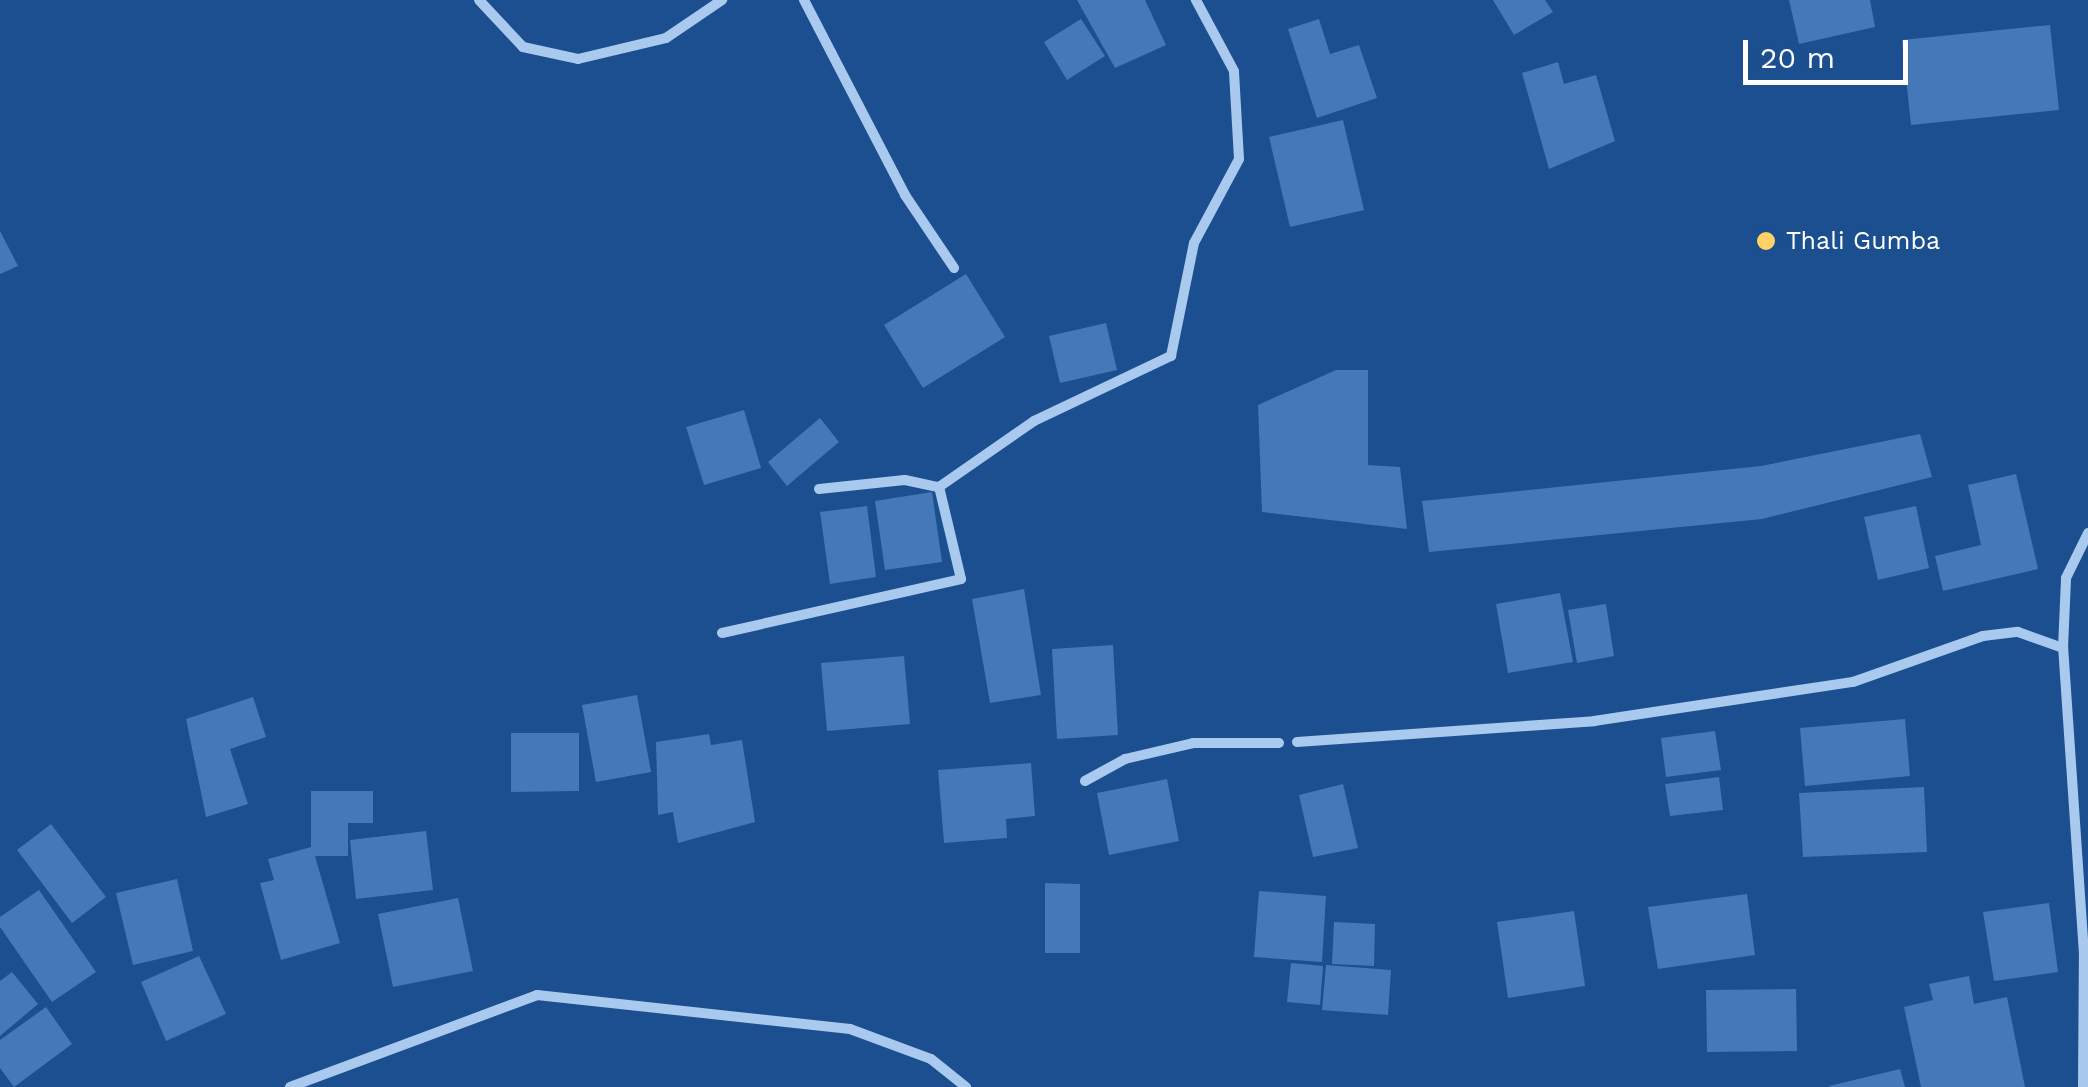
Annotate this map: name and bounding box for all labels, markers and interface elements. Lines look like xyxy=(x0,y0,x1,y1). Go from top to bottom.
scale bar xyxy=(1748,20,1913,82)
text: 20 m xyxy=(1760,40,1835,75)
place label: Thali Gumba xyxy=(1786,226,1940,256)
marker: Thali Gumba xyxy=(1755,230,1777,252)

